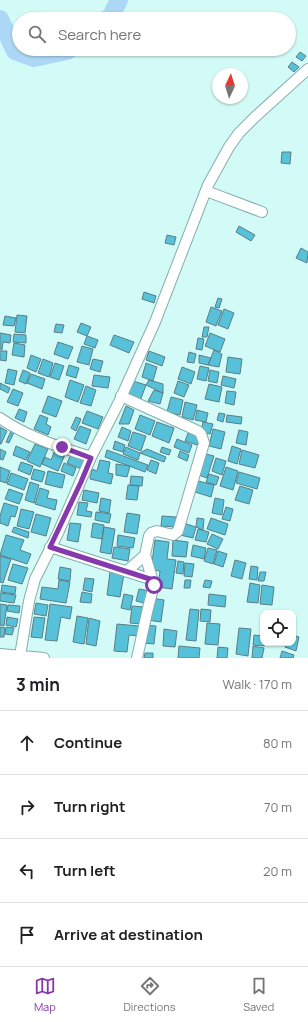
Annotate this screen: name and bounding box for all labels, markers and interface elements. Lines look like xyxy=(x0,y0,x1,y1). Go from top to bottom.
search box xyxy=(12,12,296,56)
icon: search xyxy=(26,23,48,45)
text: Search here xyxy=(58,24,141,45)
north arrow xyxy=(212,68,248,104)
route end xyxy=(53,438,71,456)
route start xyxy=(145,576,163,594)
map controls xyxy=(260,610,296,646)
button: locate xyxy=(260,610,296,646)
text: 3 min xyxy=(16,673,60,696)
text: Walk · 170 m xyxy=(222,675,292,693)
icon: ahead xyxy=(16,732,38,754)
text: Continue xyxy=(54,732,122,753)
text: 80 m xyxy=(263,734,292,752)
icon: right xyxy=(16,796,38,818)
text: Turn right xyxy=(54,796,125,817)
text: 70 m xyxy=(264,798,292,816)
icon: left xyxy=(16,860,38,882)
text: Turn left xyxy=(54,860,116,881)
text: 20 m xyxy=(263,862,292,880)
icon: arrive xyxy=(16,924,38,946)
text: Arrive at destination xyxy=(54,924,203,945)
tab: Map xyxy=(34,975,56,1014)
tab: Directions xyxy=(123,975,176,1014)
tab: Saved xyxy=(243,975,274,1014)

